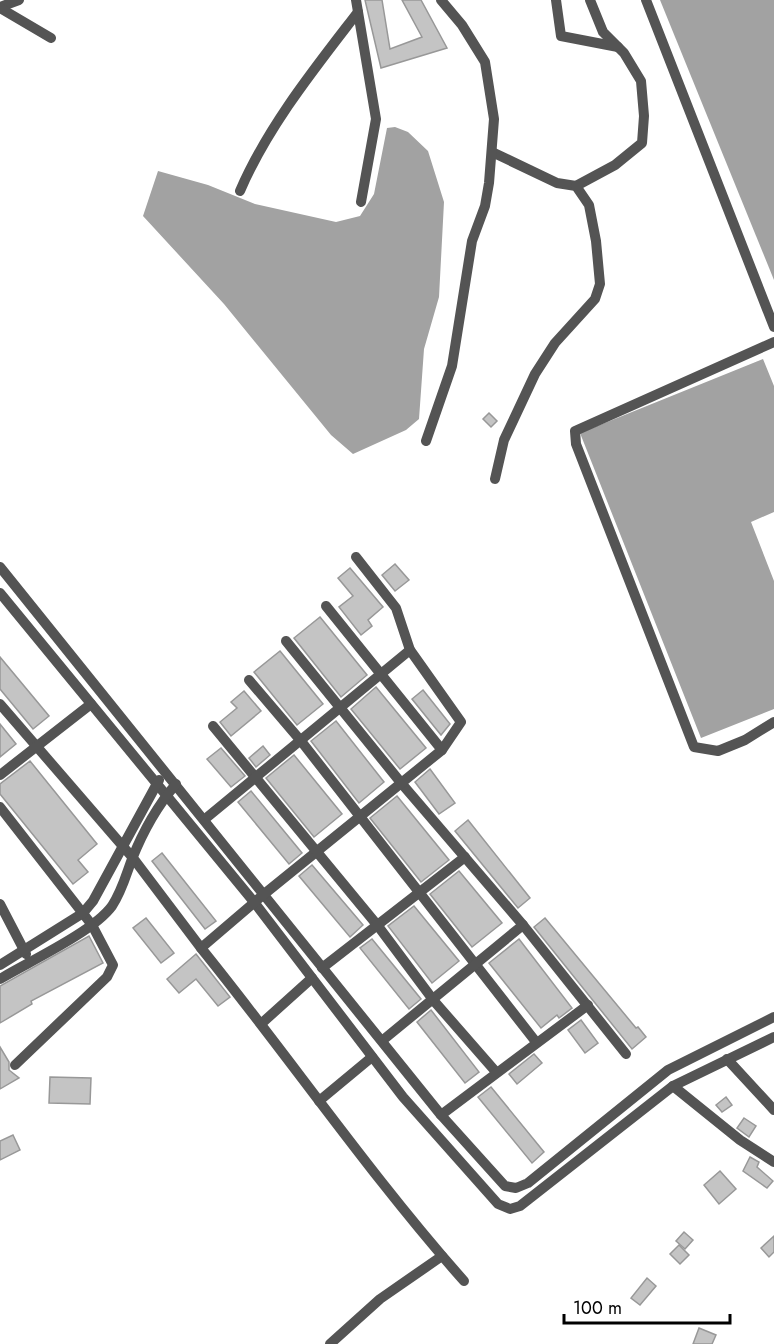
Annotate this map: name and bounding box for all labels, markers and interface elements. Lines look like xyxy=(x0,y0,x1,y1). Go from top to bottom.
scale bar xyxy=(564,1287,730,1325)
text: 100 m xyxy=(573,1295,622,1321)

